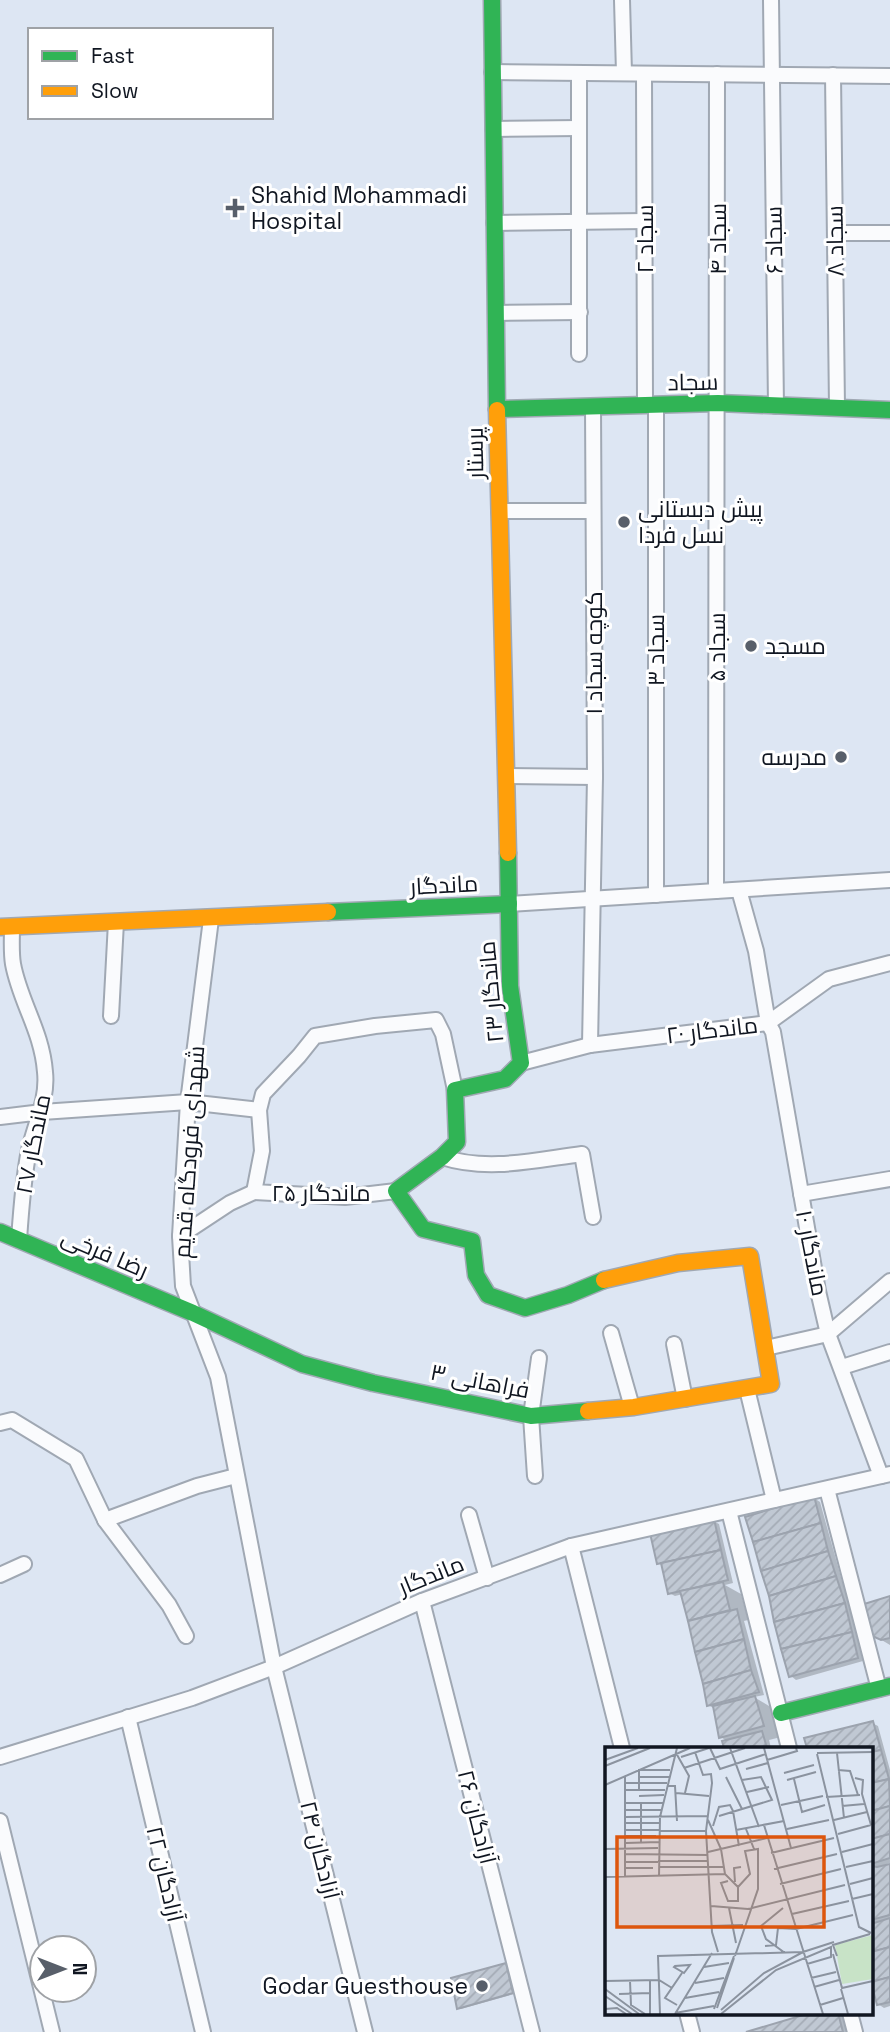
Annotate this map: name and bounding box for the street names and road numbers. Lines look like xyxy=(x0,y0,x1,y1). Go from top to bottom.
street label: سجاد ۴ xyxy=(703,203,733,275)
street label: سجاد ۲ xyxy=(630,205,660,273)
street label: سجاد ۸ xyxy=(819,205,851,277)
street label: سجاد ۶ xyxy=(758,206,790,274)
street label: سجاد xyxy=(667,367,719,397)
street label: پرستار xyxy=(460,427,490,481)
street label: کوچه سجاد ۱ xyxy=(579,591,609,715)
street label: سجاد ۵ xyxy=(702,612,732,682)
street label: سجاد ۳ xyxy=(641,614,671,686)
street label: ماندگار xyxy=(407,868,479,902)
street label: ماندگار ۲۳ xyxy=(472,940,510,1044)
street label: ماندگار ۲۰ xyxy=(664,1009,760,1051)
street label: شهدای فرودگاه قدیم xyxy=(167,1045,212,1259)
street label: ماندگار ۲۷ xyxy=(9,1092,57,1196)
street label: ماندگار ۲۵ xyxy=(272,1178,370,1208)
street label: ماندگار ۱۰ xyxy=(789,1207,835,1299)
street label: رضا فرخی xyxy=(57,1221,153,1285)
street label: فراهانی ۳ xyxy=(428,1357,532,1405)
street label: ماندگار xyxy=(392,1548,468,1602)
street label: آزادگان ۲۶ xyxy=(451,1767,503,1867)
street label: آزادگان ۲۴ xyxy=(293,1798,347,1902)
street label: آزادگان ۲۲ xyxy=(139,1823,191,1925)

